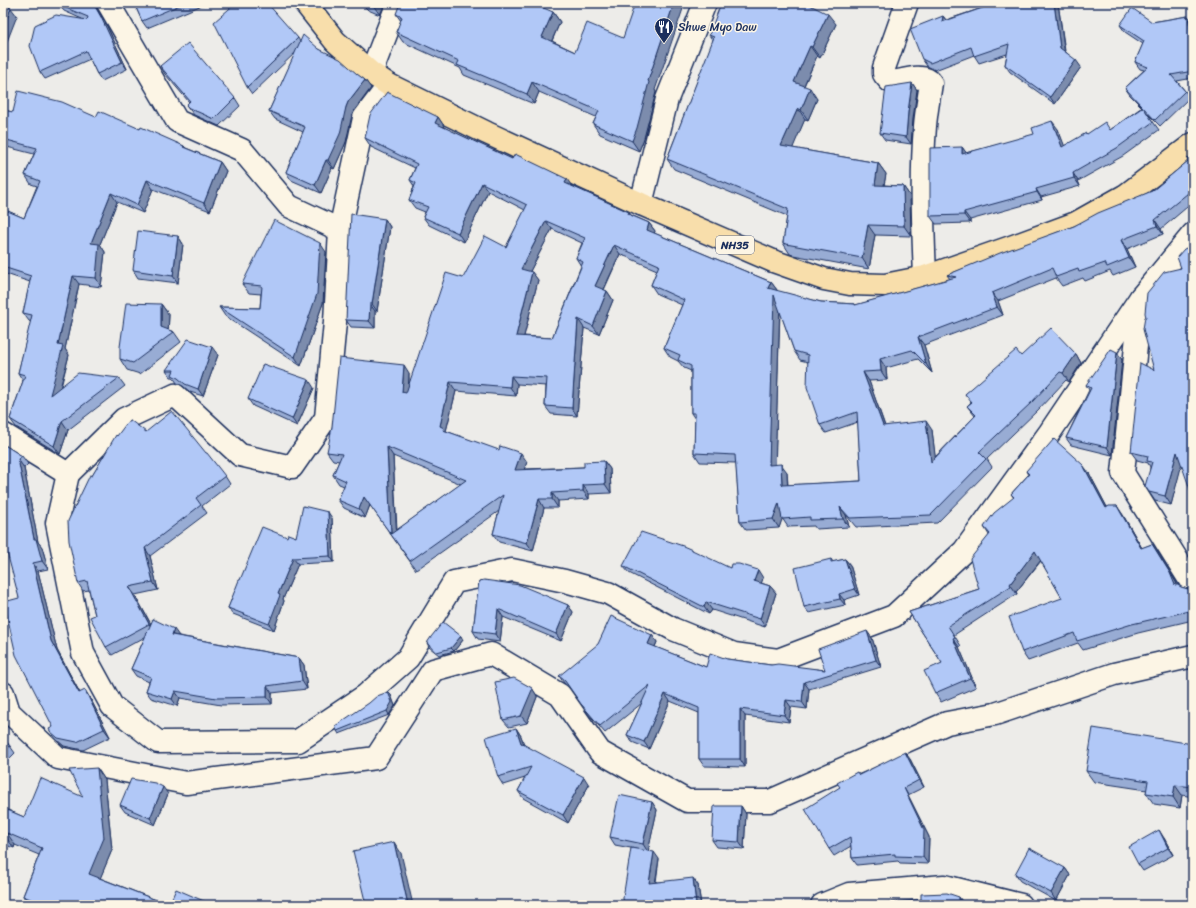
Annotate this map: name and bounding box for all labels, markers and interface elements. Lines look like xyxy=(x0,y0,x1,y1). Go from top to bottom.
restaurant icon: Shwe Myo Daw xyxy=(653,16,675,44)
place label: Shwe Myo Daw xyxy=(678,16,757,38)
road number: NH35 xyxy=(716,236,754,254)

